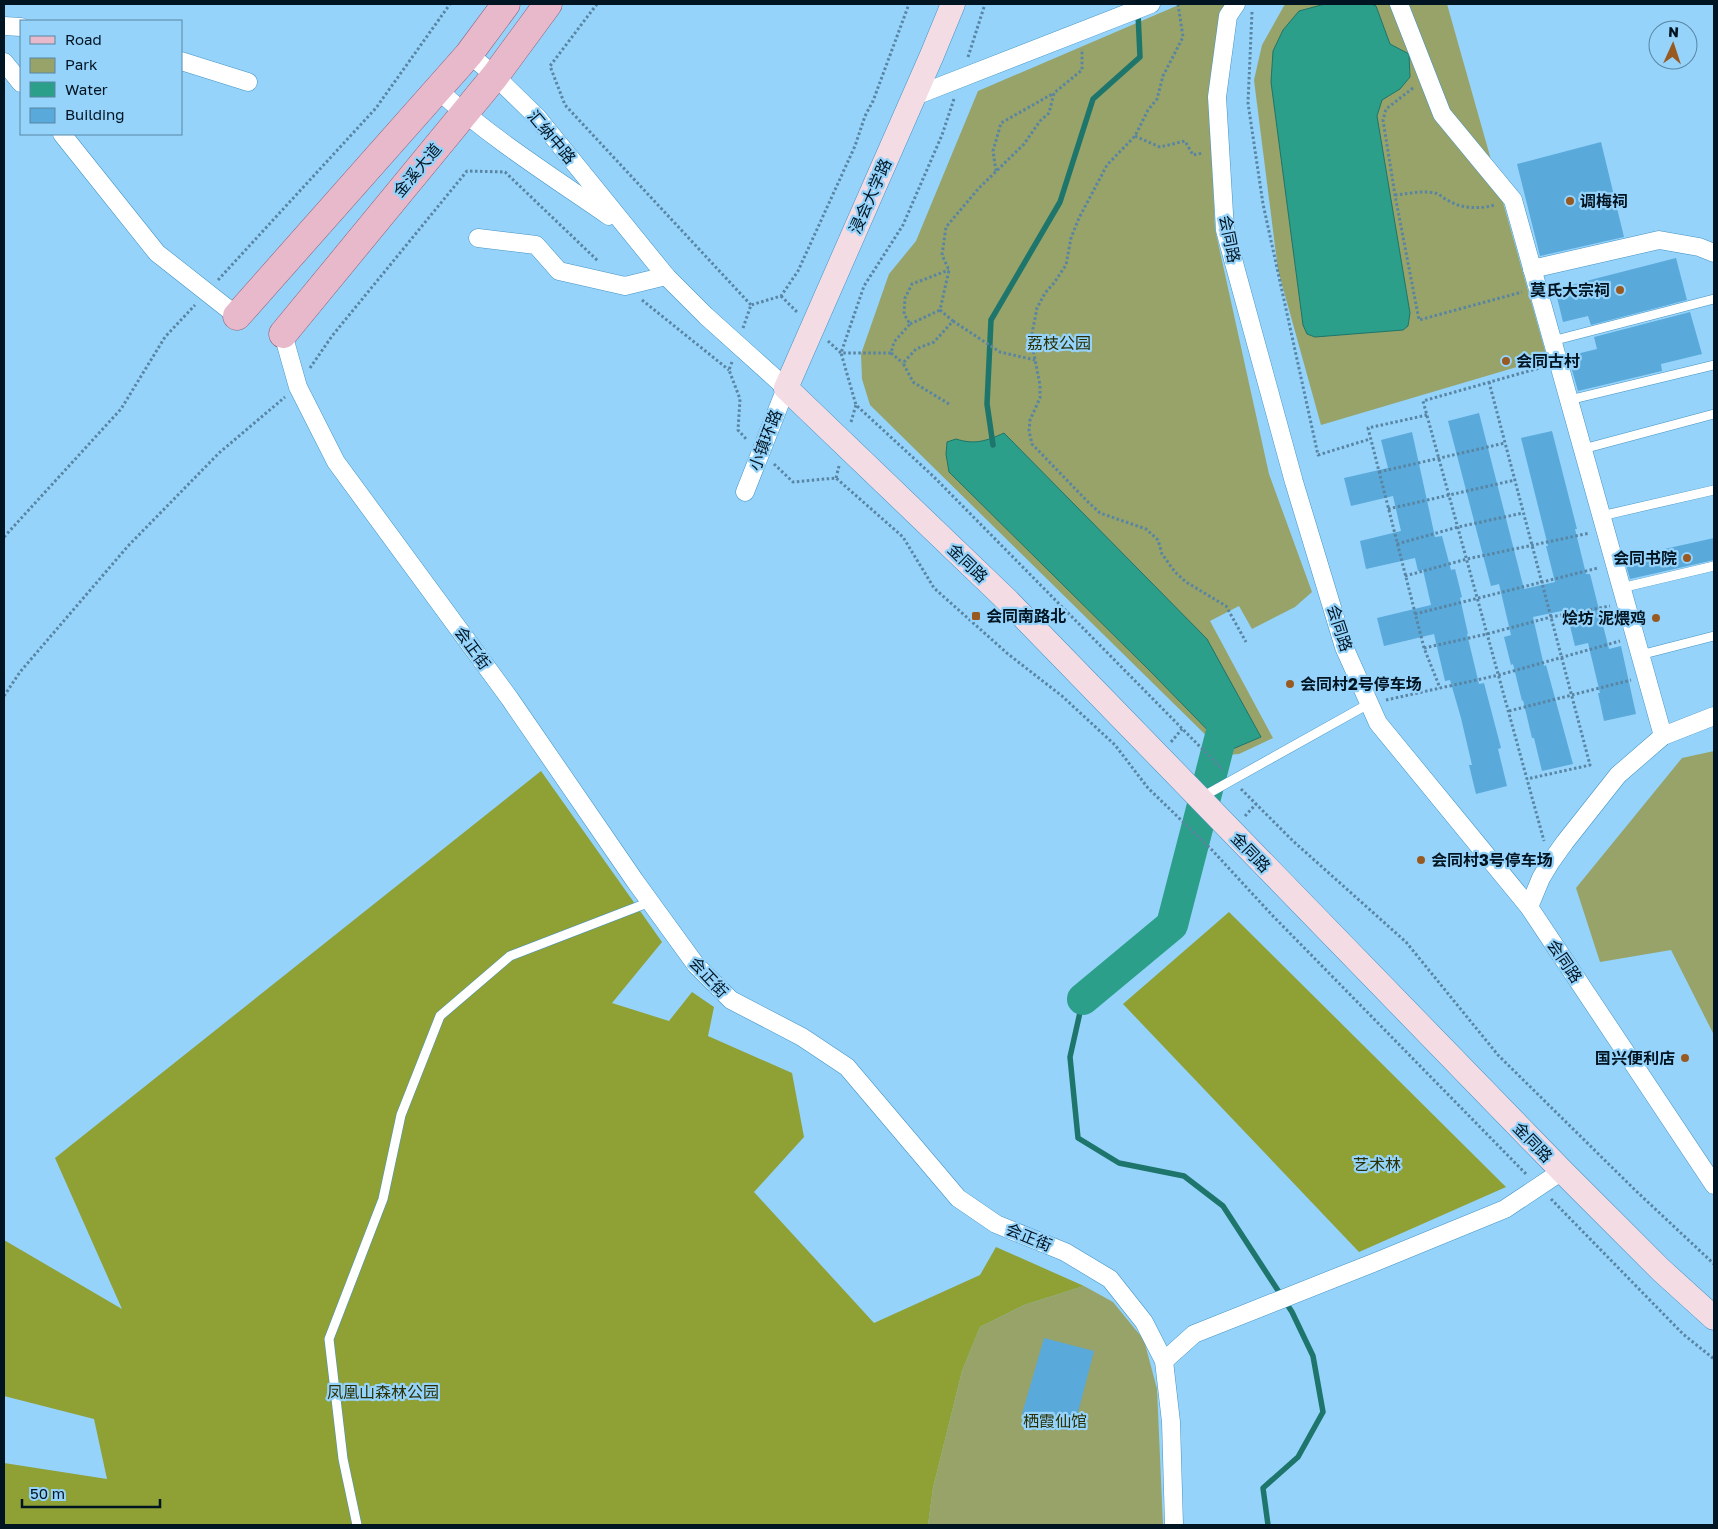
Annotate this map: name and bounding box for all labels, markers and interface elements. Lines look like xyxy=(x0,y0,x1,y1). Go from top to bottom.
legend xyxy=(20,20,182,135)
north arrow xyxy=(1648,20,1698,70)
text: N xyxy=(1668,23,1679,40)
text: Road xyxy=(65,30,102,48)
text: Park xyxy=(65,55,98,73)
text: Water xyxy=(65,80,108,98)
text: Building xyxy=(65,105,125,123)
street label: 汇纳中路 xyxy=(524,106,580,168)
street label: 金溪大道 xyxy=(389,139,445,201)
street label: 浸会大学路 xyxy=(845,155,895,237)
place label: 调梅祠 xyxy=(1580,191,1628,211)
marker: 调梅祠 xyxy=(1564,195,1576,207)
street label: 会同路 xyxy=(1216,214,1244,264)
place label: 莫氏大宗祠 xyxy=(1530,280,1610,300)
marker: 莫氏大宗祠 xyxy=(1614,284,1626,296)
park label: 荔枝公园 xyxy=(1027,333,1091,353)
place label: 会同古村 xyxy=(1516,351,1580,371)
marker: 会同古村 xyxy=(1500,355,1512,367)
street label: 小镇环路 xyxy=(744,407,786,473)
street label: 金同路 xyxy=(944,539,992,587)
place label: 会同书院 xyxy=(1613,548,1677,568)
marker: 会同书院 xyxy=(1681,552,1693,564)
street label: 会同路 xyxy=(1323,602,1357,654)
place label: 会同南路北 xyxy=(986,606,1066,626)
place label: 烩坊 泥煨鸡 xyxy=(1562,608,1646,628)
marker: 会同南路北 xyxy=(970,610,982,622)
marker: 烩坊 泥煨鸡 xyxy=(1650,612,1662,624)
street label: 会正街 xyxy=(451,623,495,673)
place label: 会同村2号停车场 xyxy=(1300,674,1422,694)
marker: 会同村2号停车场 xyxy=(1284,678,1296,690)
street label: 金同路 xyxy=(1227,828,1275,876)
place label: 会同村3号停车场 xyxy=(1431,850,1553,870)
marker: 会同村3号停车场 xyxy=(1415,854,1427,866)
street label: 会同路 xyxy=(1543,936,1587,986)
street label: 会正街 xyxy=(685,953,733,1001)
place label: 国兴便利店 xyxy=(1595,1048,1675,1068)
marker: 国兴便利店 xyxy=(1679,1052,1691,1064)
street label: 金同路 xyxy=(1509,1118,1557,1166)
park label: 艺术林 xyxy=(1353,1154,1401,1174)
street label: 会正街 xyxy=(1003,1219,1055,1255)
park label: 凤凰山森林公园 xyxy=(327,1382,439,1402)
park label: 栖霞仙馆 xyxy=(1023,1411,1087,1431)
scale bar xyxy=(22,1476,160,1508)
text: 50 m xyxy=(30,1484,65,1502)

